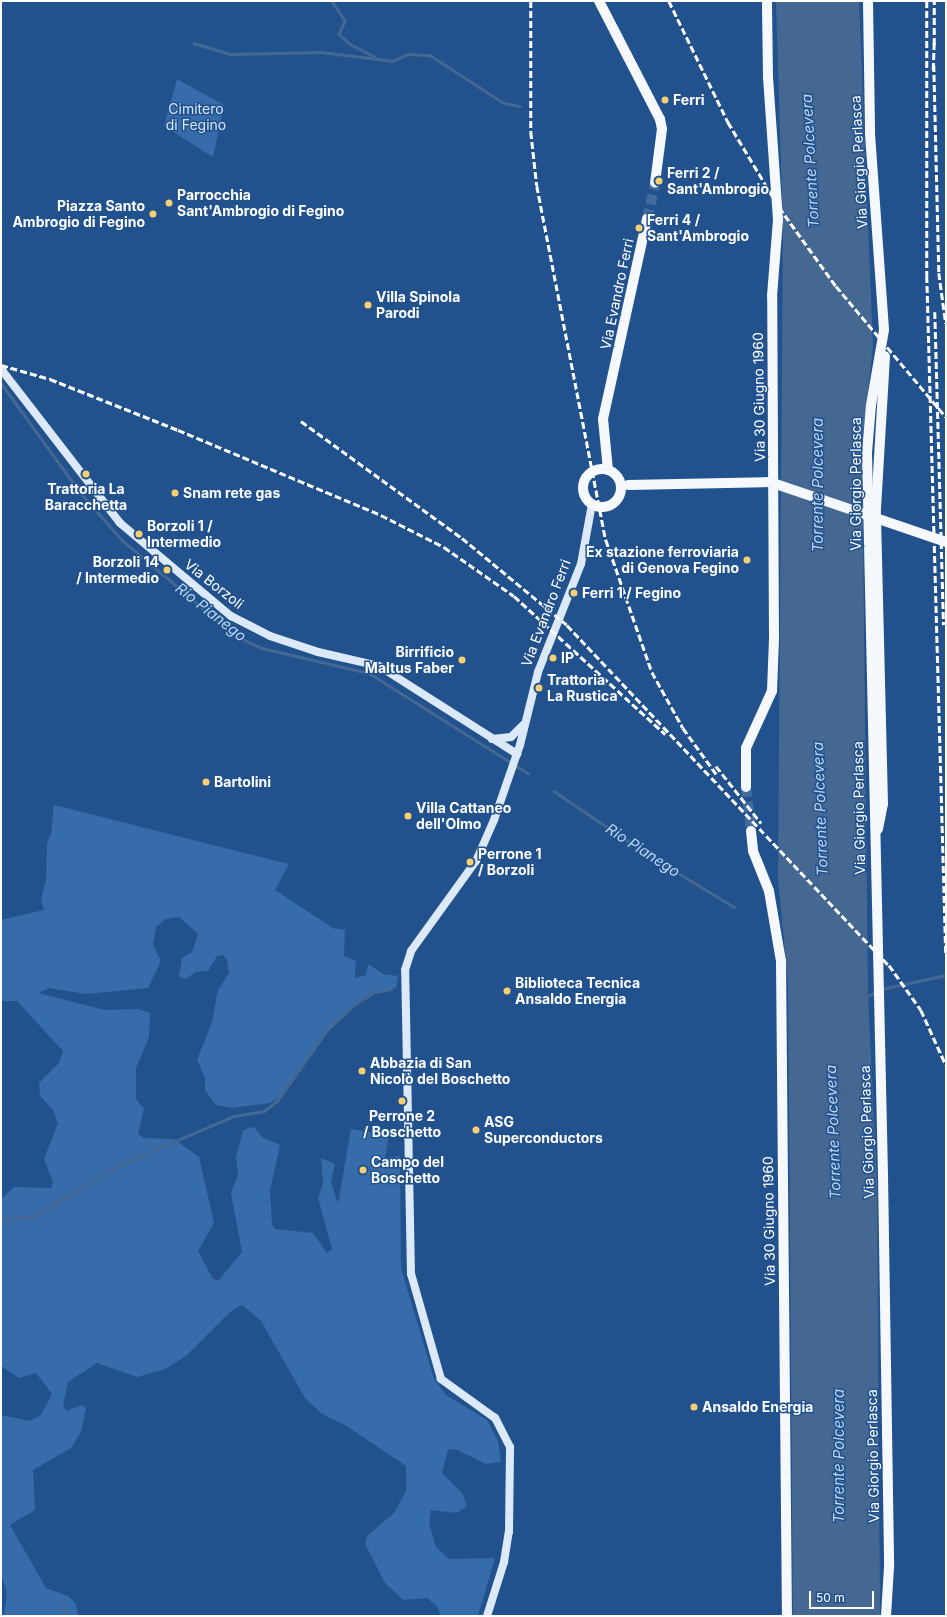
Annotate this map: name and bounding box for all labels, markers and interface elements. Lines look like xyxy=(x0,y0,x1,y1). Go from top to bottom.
place label: Ferri xyxy=(673,92,705,108)
water label: Torrente Polcevera xyxy=(797,93,823,229)
marker: Ferri xyxy=(660,95,670,105)
street label: Via Giorgio Perlasca xyxy=(847,95,871,229)
park label: Cimitero di Fegino xyxy=(166,101,226,134)
place label: Ferri 2 / Sant'Ambrogio xyxy=(667,165,769,198)
marker: Ferri 2 / Sant'Ambrogio xyxy=(654,176,664,186)
place label: Parrocchia Sant'Ambrogio di Fegino xyxy=(177,187,344,220)
place label: Piazza Santo Ambrogio di Fegino xyxy=(12,198,145,230)
marker: Parrocchia Sant'Ambrogio di Fegino xyxy=(164,198,174,208)
marker: Piazza Santo Ambrogio di Fegino xyxy=(148,209,158,219)
place label: Ferri 4 / Sant'Ambrogio xyxy=(647,212,749,244)
marker: Ferri 4 / Sant'Ambrogio xyxy=(634,223,644,233)
street label: Via Evandro Ferri xyxy=(597,237,637,351)
place label: Villa Spinola Parodi xyxy=(376,289,460,322)
marker: Villa Spinola Parodi xyxy=(363,300,373,310)
street label: Via 30 Giugno 1960 xyxy=(749,332,769,462)
street label: Via Giorgio Perlasca xyxy=(848,417,864,551)
water label: Torrente Polcevera xyxy=(809,418,827,552)
marker: Trattoria La Baracchetta xyxy=(81,469,91,479)
place label: Trattoria La Baracchetta xyxy=(45,481,127,514)
place label: Snam rete gas xyxy=(183,485,280,501)
marker: Snam rete gas xyxy=(170,488,180,498)
place label: Borzoli 1 / Intermedio xyxy=(147,518,221,550)
marker: Borzoli 1 / Intermedio xyxy=(134,529,144,539)
place label: Ex stazione ferroviaria di Genova Fegino xyxy=(586,544,739,576)
place label: Borzoli 14 / Intermedio xyxy=(76,554,159,586)
marker: Ex stazione ferroviaria di Genova Fegino xyxy=(742,555,752,565)
street label: Via Borzoli xyxy=(181,556,247,612)
street label: Via Evandro Ferri xyxy=(518,557,574,669)
marker: Borzoli 14 / Intermedio xyxy=(162,565,172,575)
water label: Rio Pianego xyxy=(172,579,250,645)
place label: Ferri 1 / Fegino xyxy=(582,585,681,601)
marker: Ferri 1 / Fegino xyxy=(569,588,579,598)
place label: Birrificio Maltus Faber xyxy=(365,644,454,676)
place label: IP xyxy=(561,650,574,666)
marker: IP xyxy=(548,653,558,663)
marker: Birrificio Maltus Faber xyxy=(457,655,467,665)
place label: Trattoria La Rustica xyxy=(547,672,618,704)
marker: Trattoria La Rustica xyxy=(534,683,544,693)
street label: Via Giorgio Perlasca xyxy=(849,741,869,875)
water label: Torrente Polcevera xyxy=(809,742,831,876)
place label: Bartolini xyxy=(214,774,271,790)
marker: Bartolini xyxy=(201,777,211,787)
place label: Villa Cattaneo dell'Olmo xyxy=(416,800,511,832)
marker: Villa Cattaneo dell'Olmo xyxy=(403,811,413,821)
water label: Rio Pianego xyxy=(603,819,683,881)
place label: Perrone 1 / Borzoli xyxy=(478,846,541,878)
marker: Perrone 1 / Borzoli xyxy=(465,857,475,867)
place label: Biblioteca Tecnica Ansaldo Energia xyxy=(515,975,640,1008)
marker: Biblioteca Tecnica Ansaldo Energia xyxy=(502,986,512,996)
place label: Abbazia di San Nicolò del Boschetto xyxy=(370,1055,510,1088)
water label: Torrente Polcevera xyxy=(822,1065,844,1199)
street label: Via Giorgio Perlasca xyxy=(856,1065,878,1199)
marker: Abbazia di San Nicolò del Boschetto xyxy=(357,1066,367,1076)
marker: Perrone 2 / Boschetto xyxy=(397,1096,407,1106)
place label: Perrone 2 / Boschetto xyxy=(363,1108,441,1140)
place label: ASG Superconductors xyxy=(484,1114,603,1146)
marker: ASG Superconductors xyxy=(471,1125,481,1135)
place label: Campo del Boschetto xyxy=(371,1154,444,1186)
street label: Via 30 Giugno 1960 xyxy=(759,1156,779,1286)
marker: Campo del Boschetto xyxy=(358,1165,368,1175)
water label: Torrente Polcevera xyxy=(830,1389,848,1523)
street label: Via Giorgio Perlasca xyxy=(863,1389,883,1523)
place label: Ansaldo Energia xyxy=(702,1399,813,1415)
marker: Ansaldo Energia xyxy=(689,1402,699,1412)
scale bar xyxy=(811,1583,876,1609)
text: 50 m xyxy=(816,1590,845,1605)

